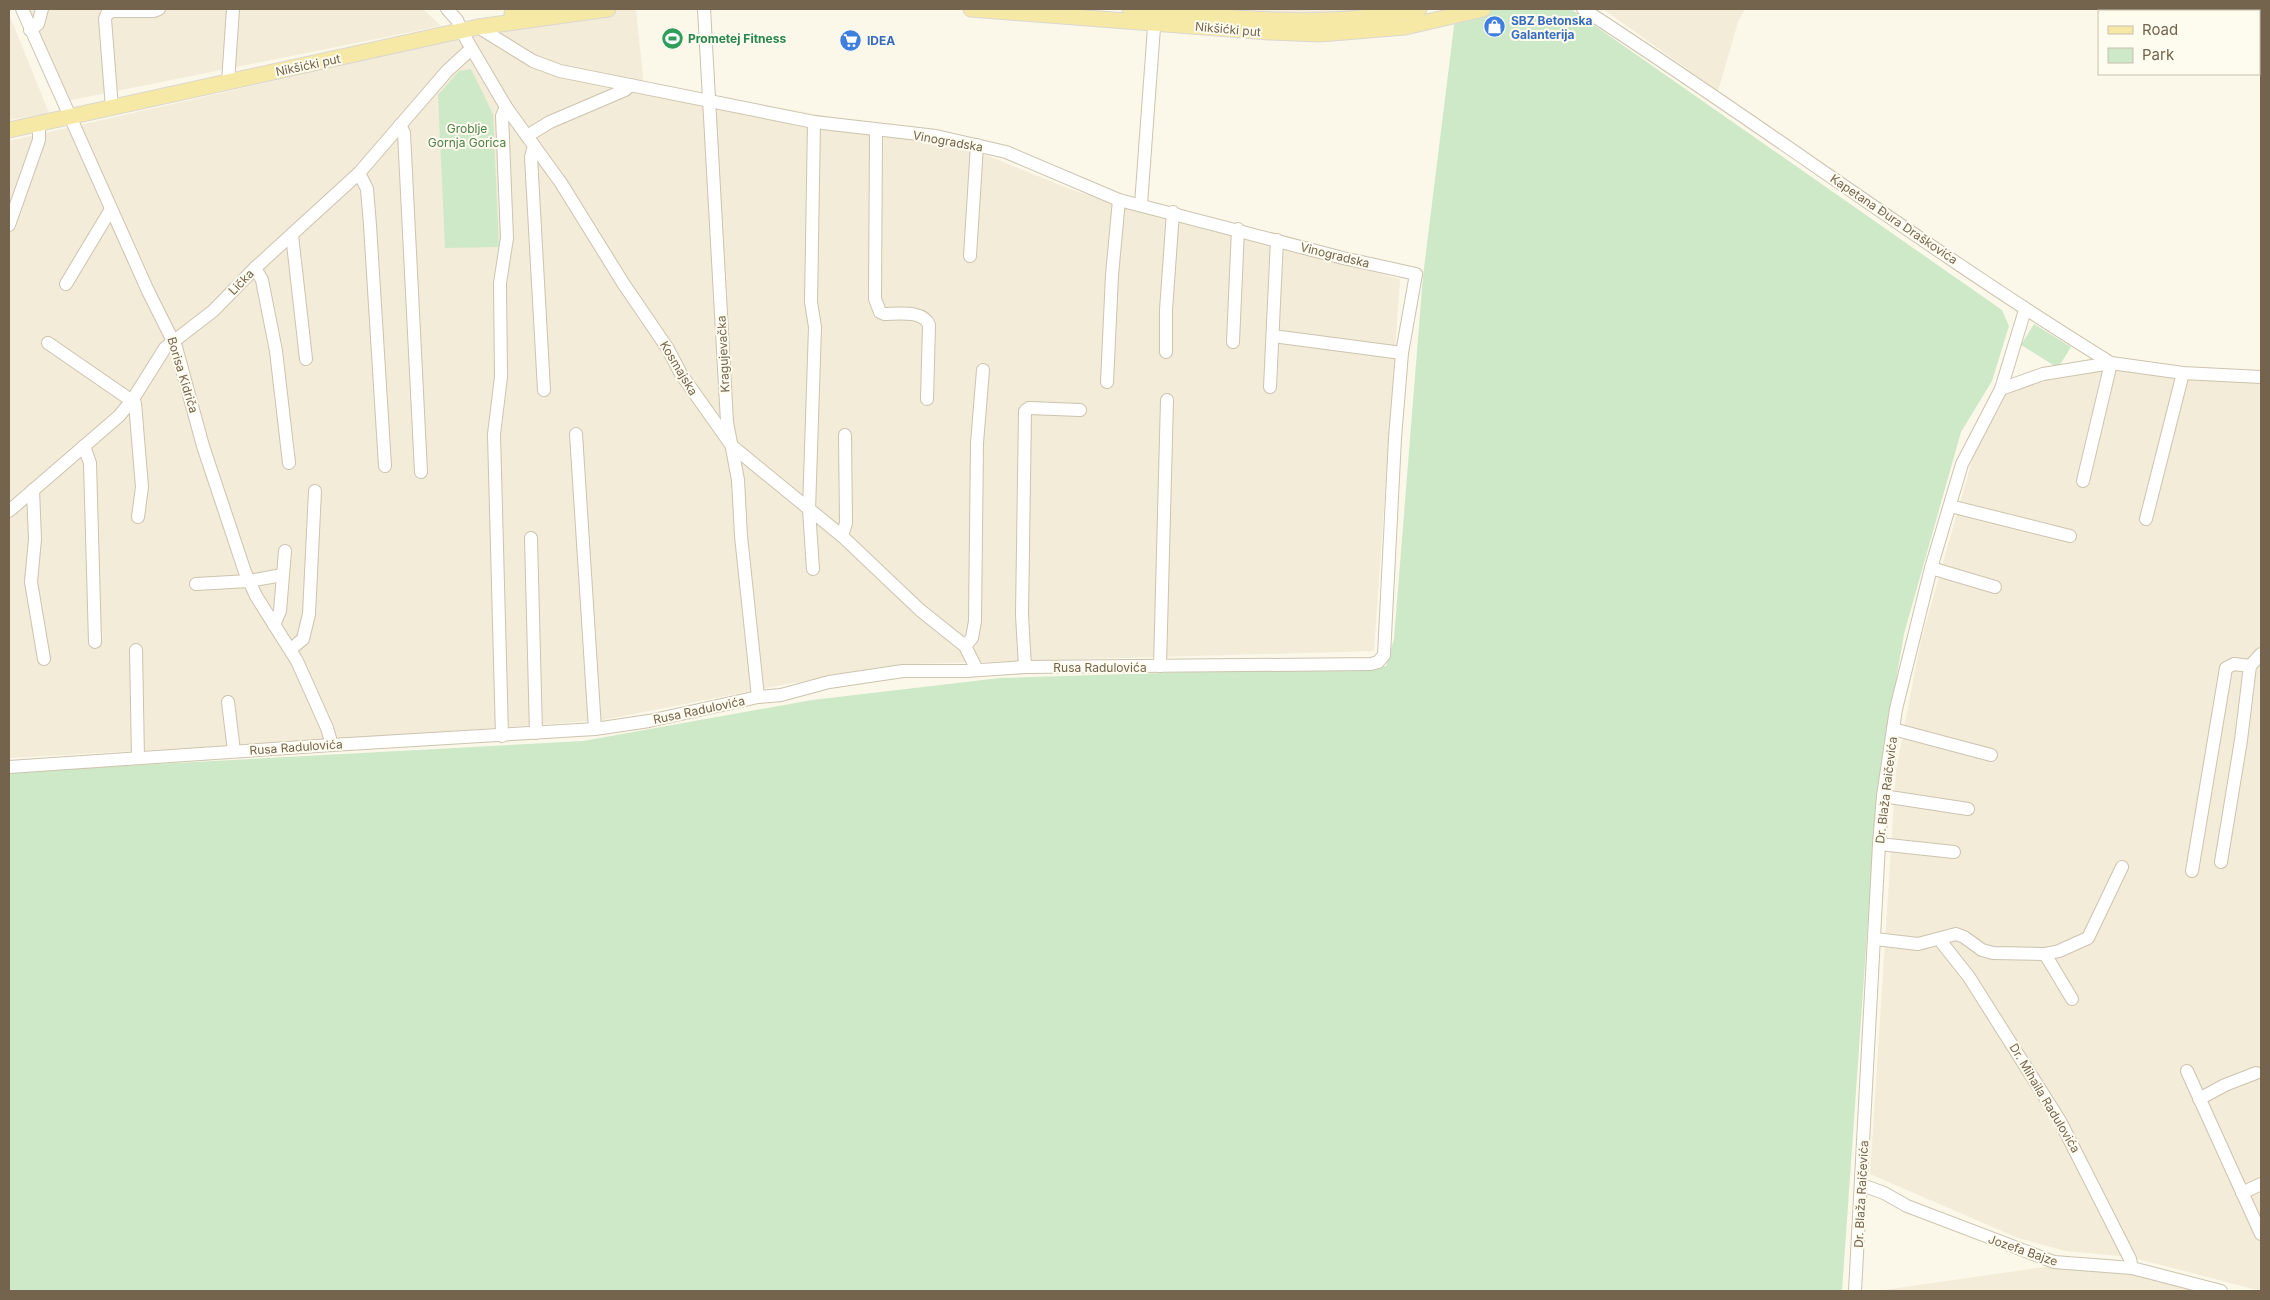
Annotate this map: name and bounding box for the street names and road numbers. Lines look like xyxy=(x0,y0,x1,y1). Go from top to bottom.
street label: Nikšićki put xyxy=(1195,19,1262,39)
street label: Nikšićki put xyxy=(274,51,342,79)
street label: Vinogradska xyxy=(912,127,984,155)
street label: Kapetana Đura Draškovića xyxy=(1827,171,1961,267)
street label: Vinogradska xyxy=(1299,239,1371,271)
street label: Lička xyxy=(225,266,257,298)
street label: Kragujevačka xyxy=(713,315,733,393)
street label: Borisa Kidriča xyxy=(164,335,202,415)
street label: Kosmajska xyxy=(657,338,701,398)
street label: Rusa Radulovića xyxy=(1053,660,1147,675)
street label: Rusa Radulovića xyxy=(652,693,746,727)
street label: Rusa Radulovića xyxy=(249,736,343,758)
street label: Dr. Blaža Raičevića xyxy=(1872,736,1900,844)
street label: Dr. Mihaila Radulovića xyxy=(2006,1041,2084,1155)
street label: Dr. Blaža Raičevića xyxy=(1851,1140,1871,1248)
street label: Jozefa Bajze xyxy=(1986,1231,2060,1269)

